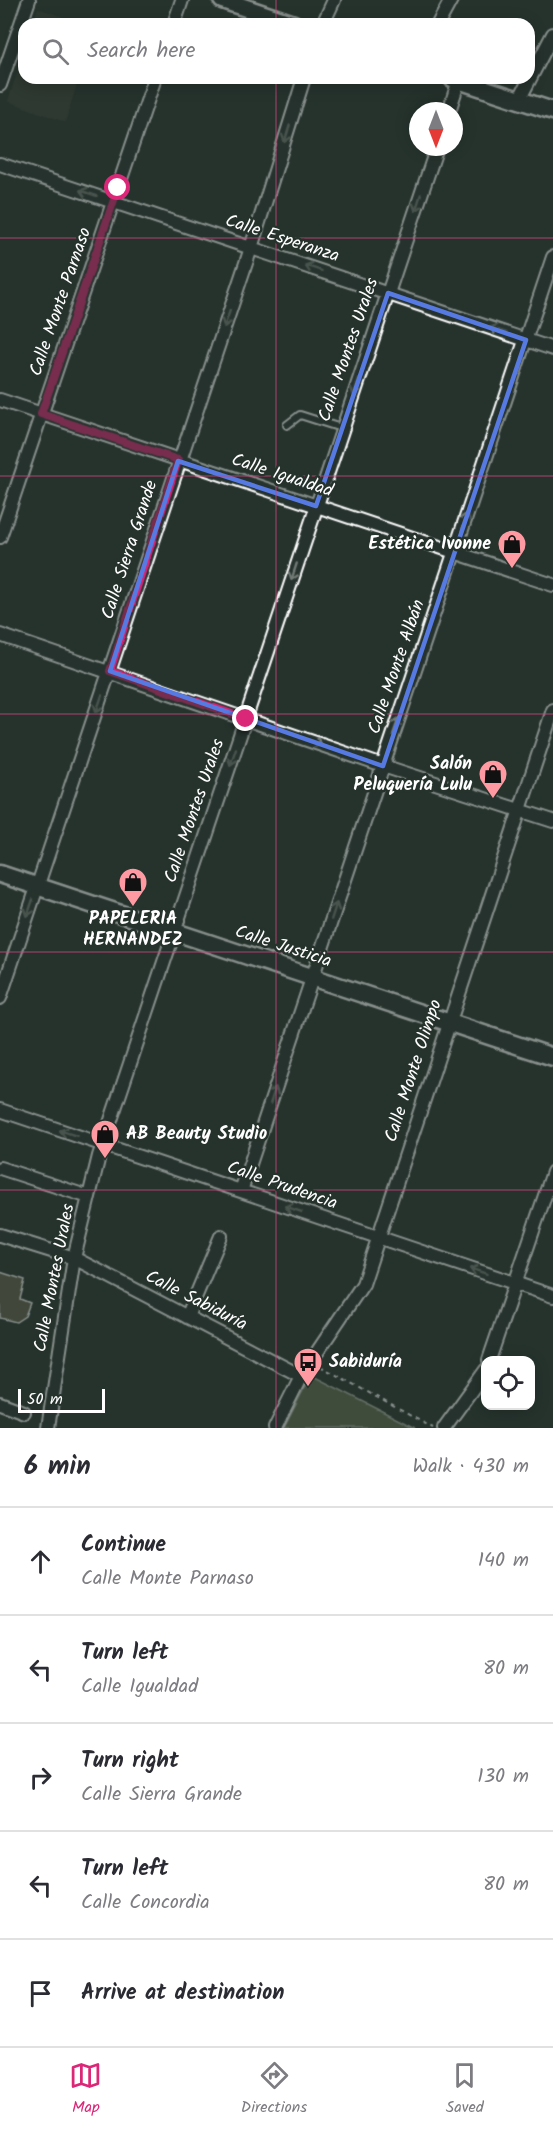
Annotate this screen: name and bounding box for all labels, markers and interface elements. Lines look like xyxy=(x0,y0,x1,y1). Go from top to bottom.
search box xyxy=(18,18,535,84)
text: Search here xyxy=(87,34,195,69)
icon: search xyxy=(39,35,72,68)
north arrow xyxy=(409,102,463,156)
one-way arrow xyxy=(281,124,292,143)
route start xyxy=(104,174,130,200)
one-way arrow xyxy=(79,187,98,198)
one-way arrow xyxy=(412,193,423,212)
street label: Calle Esperanza xyxy=(221,207,343,271)
street label: Calle Monte Parnaso xyxy=(22,224,100,380)
one-way arrow xyxy=(304,262,323,273)
street label: Calle Montes Urales xyxy=(311,274,387,426)
one-way arrow xyxy=(220,309,231,328)
one-way arrow xyxy=(488,324,507,335)
one-way arrow xyxy=(349,377,360,396)
street label: Calle Igualdad xyxy=(227,446,338,506)
street label: Calle Sierra Grande xyxy=(94,477,166,623)
one-way arrow xyxy=(460,512,471,531)
shop icon: Estética Ivonne xyxy=(496,528,528,570)
place label: Estética Ivonne xyxy=(369,530,491,559)
one-way arrow xyxy=(288,562,299,581)
street label: Calle Monte Albán xyxy=(360,596,434,738)
one-way arrow xyxy=(92,694,103,713)
route end xyxy=(232,705,258,731)
one-way arrow xyxy=(392,717,403,736)
street label: Calle Montes Urales xyxy=(157,735,233,887)
one-way arrow xyxy=(304,738,322,749)
one-way arrow xyxy=(226,747,237,766)
place label: Salón Peluquería Lulu xyxy=(354,750,472,800)
shop icon: Salón Peluquería Lulu xyxy=(477,758,509,800)
shop icon: PAPELERIA HERNANDEZ xyxy=(117,866,149,908)
one-way arrow xyxy=(24,898,35,917)
one-way arrow xyxy=(330,902,341,921)
place label: PAPELERIA HERNANDEZ xyxy=(83,905,183,955)
street label: Calle Justicia xyxy=(231,918,335,976)
street label: Calle Monte Olimpo xyxy=(377,996,451,1146)
one-way arrow xyxy=(268,1087,279,1105)
shop icon: AB Beauty Studio xyxy=(89,1118,121,1160)
place label: AB Beauty Studio xyxy=(126,1120,267,1149)
one-way arrow xyxy=(59,1126,78,1137)
street label: Calle Prudencia xyxy=(223,1154,341,1218)
street label: Calle Montes Urales xyxy=(26,1201,84,1355)
one-way arrow xyxy=(284,1202,303,1213)
street label: Calle Sabiduría xyxy=(140,1263,252,1339)
one-way arrow xyxy=(469,1264,487,1275)
bus stop icon: Sabiduría xyxy=(292,1346,324,1388)
place label: Sabiduría xyxy=(329,1348,402,1377)
map controls xyxy=(481,1356,535,1410)
button: locate xyxy=(481,1356,535,1410)
scale bar xyxy=(18,1386,105,1414)
text: 50 m xyxy=(27,1387,63,1412)
text: 6 min xyxy=(24,1446,91,1488)
text: Walk · 430 m xyxy=(413,1451,529,1483)
text: Continue xyxy=(81,1528,166,1563)
icon: ahead xyxy=(24,1545,57,1578)
text: 140 m xyxy=(478,1545,529,1577)
text: Calle Monte Parnaso xyxy=(81,1563,254,1595)
text: Turn left xyxy=(81,1636,168,1671)
icon: left xyxy=(24,1653,57,1686)
text: 80 m xyxy=(483,1653,529,1685)
text: Calle Igualdad xyxy=(81,1671,198,1703)
text: Turn right xyxy=(81,1744,179,1779)
icon: right xyxy=(24,1761,57,1794)
text: 130 m xyxy=(477,1761,529,1793)
text: Calle Sierra Grande xyxy=(81,1779,242,1811)
text: Turn left xyxy=(81,1852,168,1887)
icon: left xyxy=(24,1869,57,1902)
text: 80 m xyxy=(483,1869,529,1901)
text: Calle Concordia xyxy=(81,1887,210,1919)
text: Arrive at destination xyxy=(81,1976,284,2011)
icon: arrive xyxy=(24,1977,57,2010)
tab: Map xyxy=(69,2059,102,2120)
tab: Directions xyxy=(241,2059,307,2120)
tab: Saved xyxy=(446,2059,484,2120)

